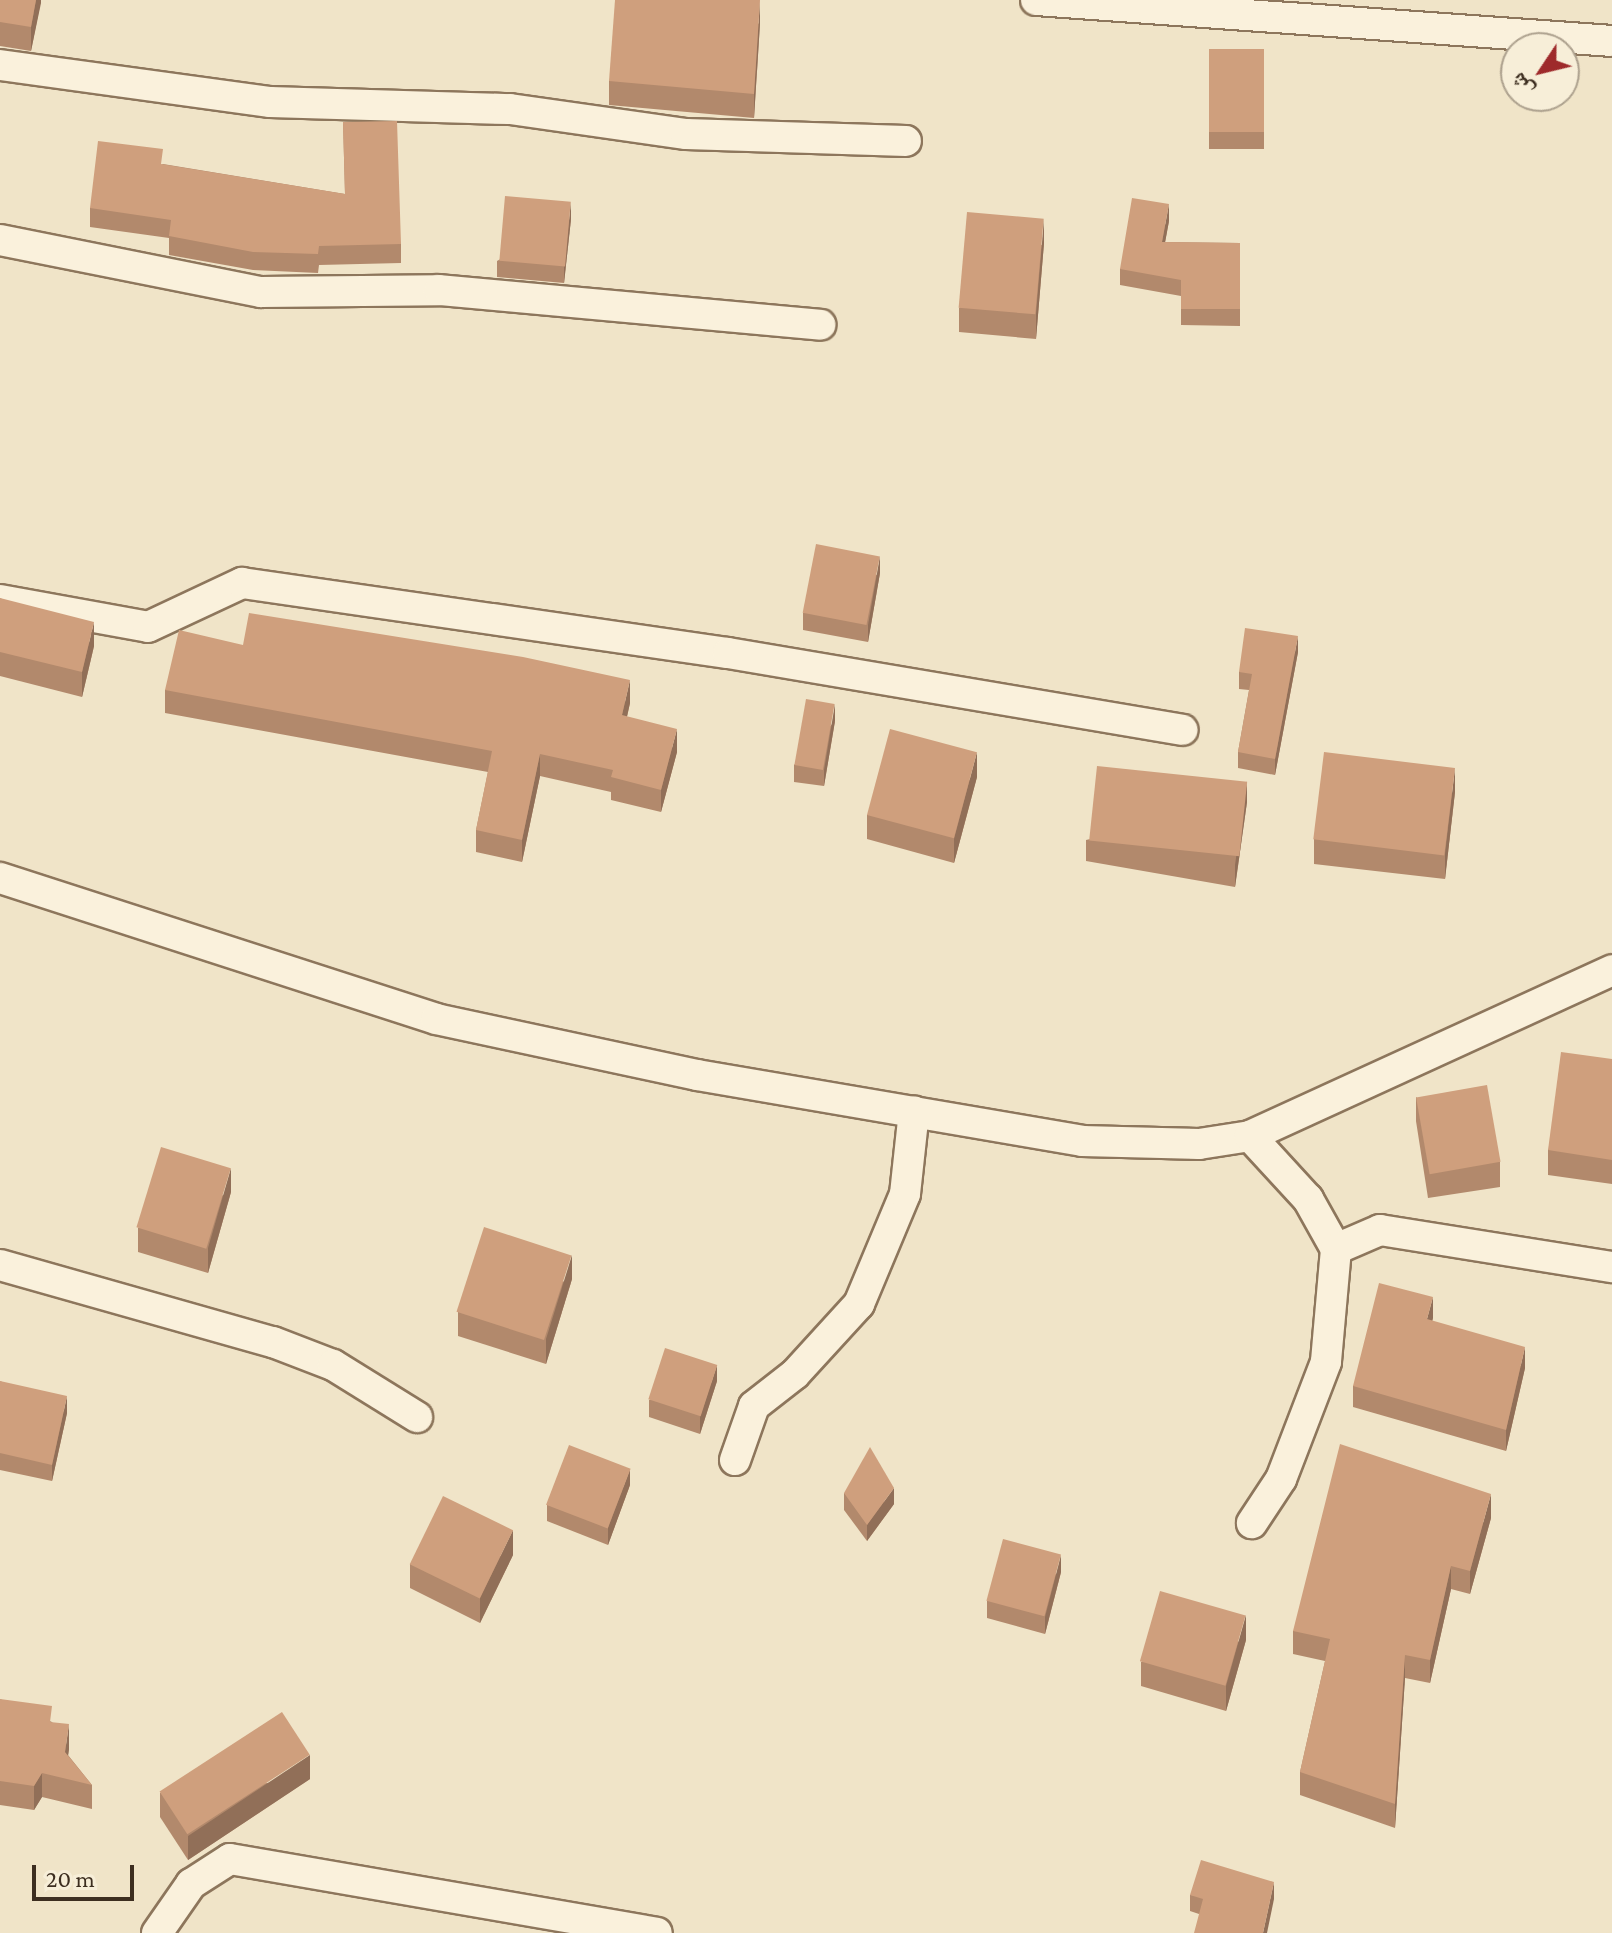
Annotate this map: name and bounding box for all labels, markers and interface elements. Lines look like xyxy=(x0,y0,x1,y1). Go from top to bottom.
north arrow xyxy=(1500,32,1580,112)
text: ش xyxy=(1505,68,1539,102)
scale bar xyxy=(36,1849,138,1899)
text: 20 m xyxy=(46,1865,95,1892)

